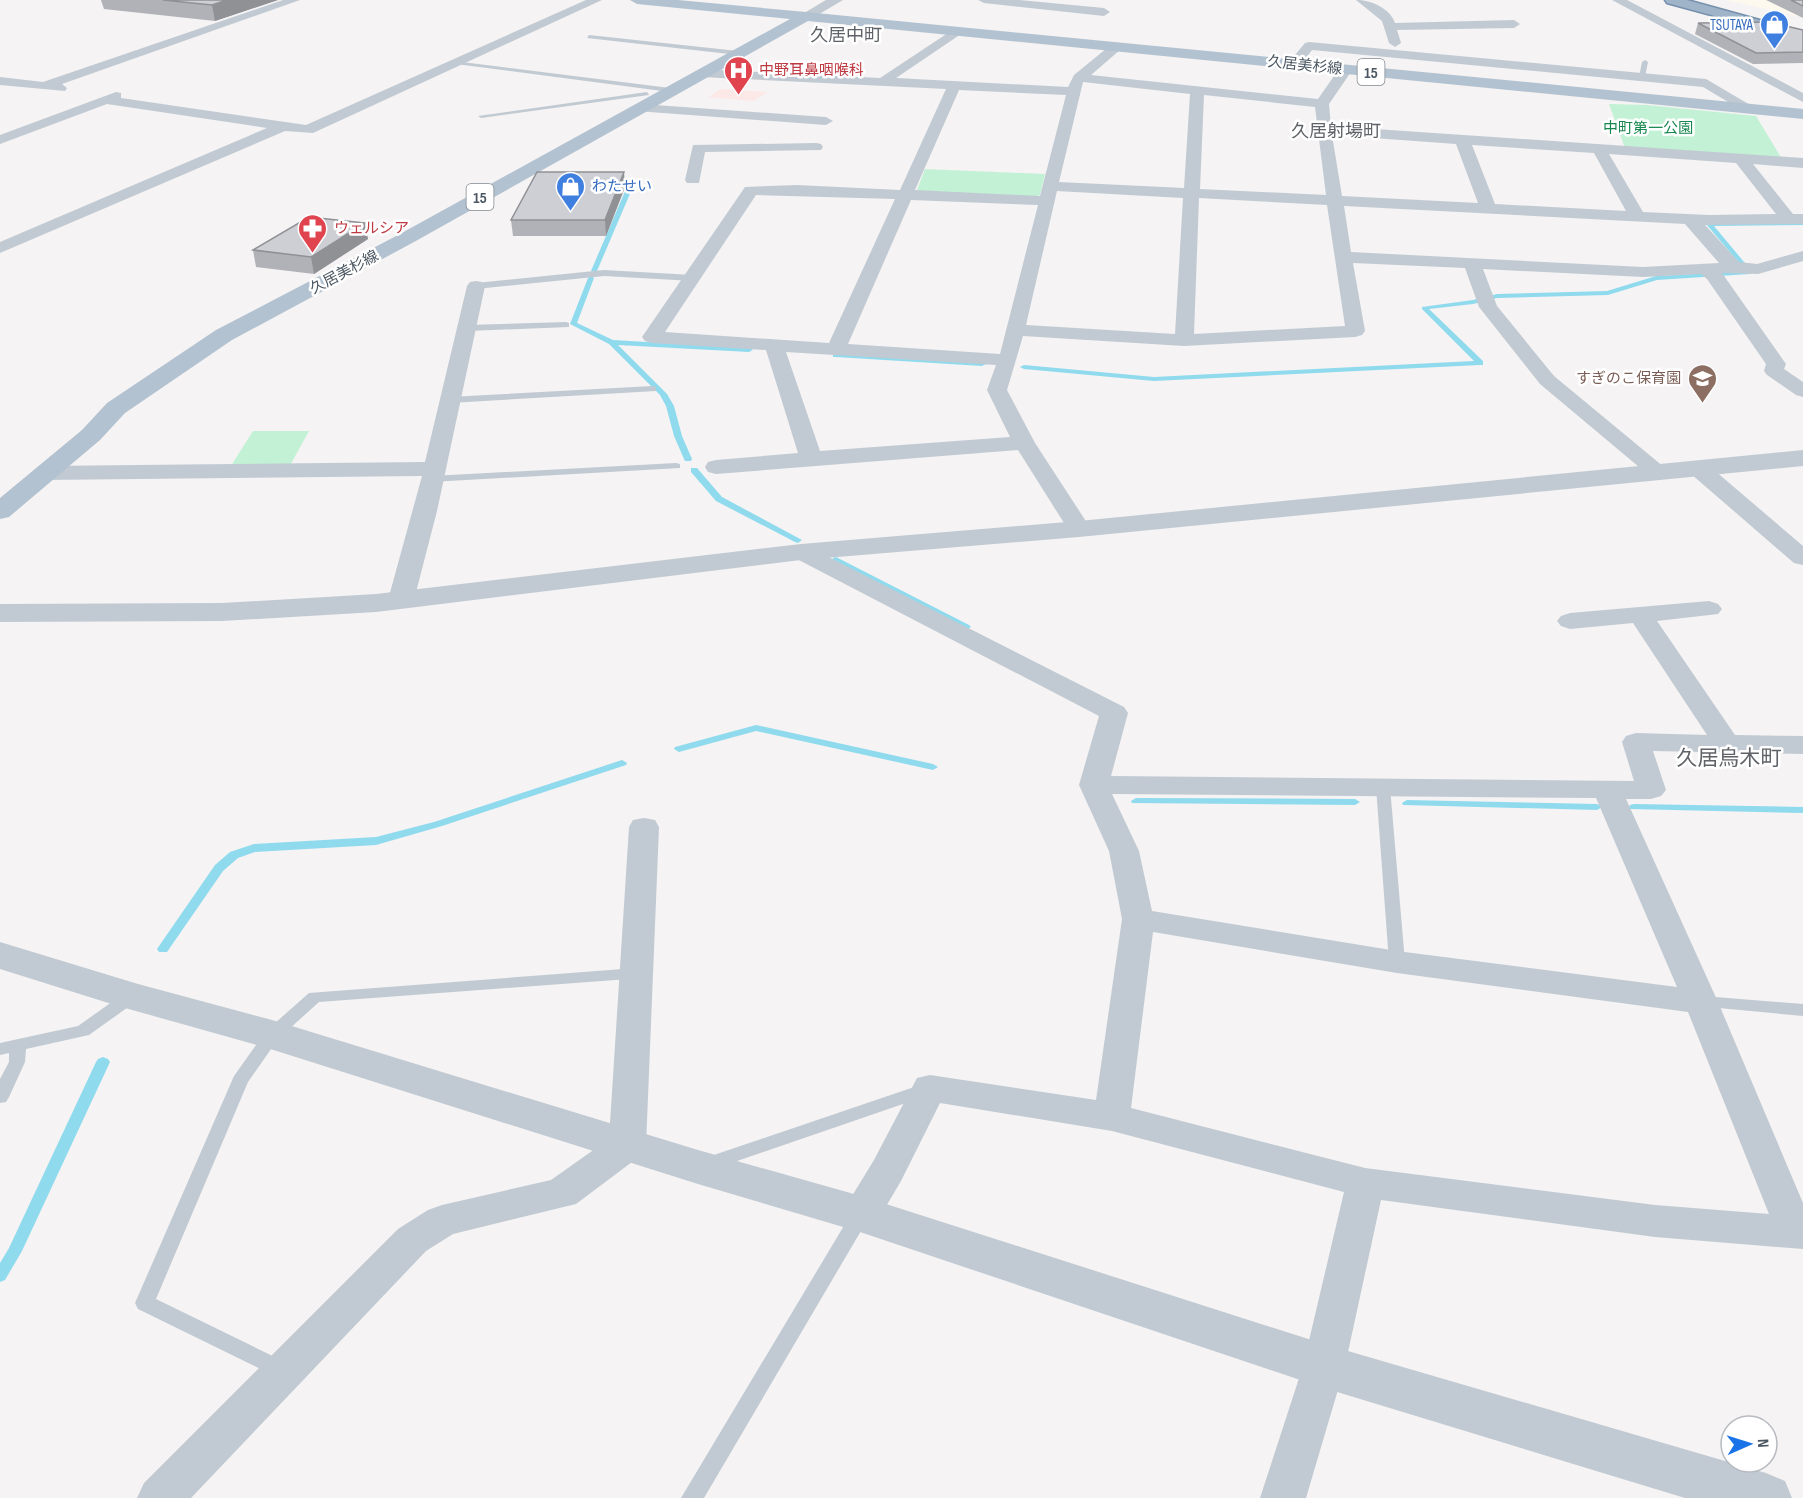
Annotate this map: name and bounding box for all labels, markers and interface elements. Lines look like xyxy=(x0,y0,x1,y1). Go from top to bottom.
shop icon: TSUTAYA xyxy=(1758,9,1790,51)
place label: TSUTAYA xyxy=(1710,16,1754,35)
district label: 久居中町 xyxy=(810,25,882,46)
street label: 久居美杉線 xyxy=(1267,52,1343,79)
hospital icon: 中野耳鼻咽喉科 xyxy=(722,54,754,96)
road number: 15 xyxy=(1358,59,1384,85)
place label: 中野耳鼻咽喉科 xyxy=(759,61,864,80)
park label: 中町第一公園 xyxy=(1603,119,1693,138)
district label: 久居射場町 xyxy=(1291,121,1381,142)
shop icon: わたせい xyxy=(555,170,587,212)
place label: わたせい xyxy=(592,177,652,196)
road number: 15 xyxy=(466,184,494,210)
pharmacy icon: ウェルシア xyxy=(297,212,329,254)
place label: ウェルシア xyxy=(334,219,409,238)
street label: 久居美杉線 xyxy=(307,246,382,298)
school or university icon: すぎのこ保育園 xyxy=(1686,362,1718,404)
place label: すぎのこ保育園 xyxy=(1576,369,1681,388)
district label: 久居烏木町 xyxy=(1677,746,1782,771)
north arrow xyxy=(1719,1414,1779,1474)
text: N xyxy=(1753,1439,1772,1448)

